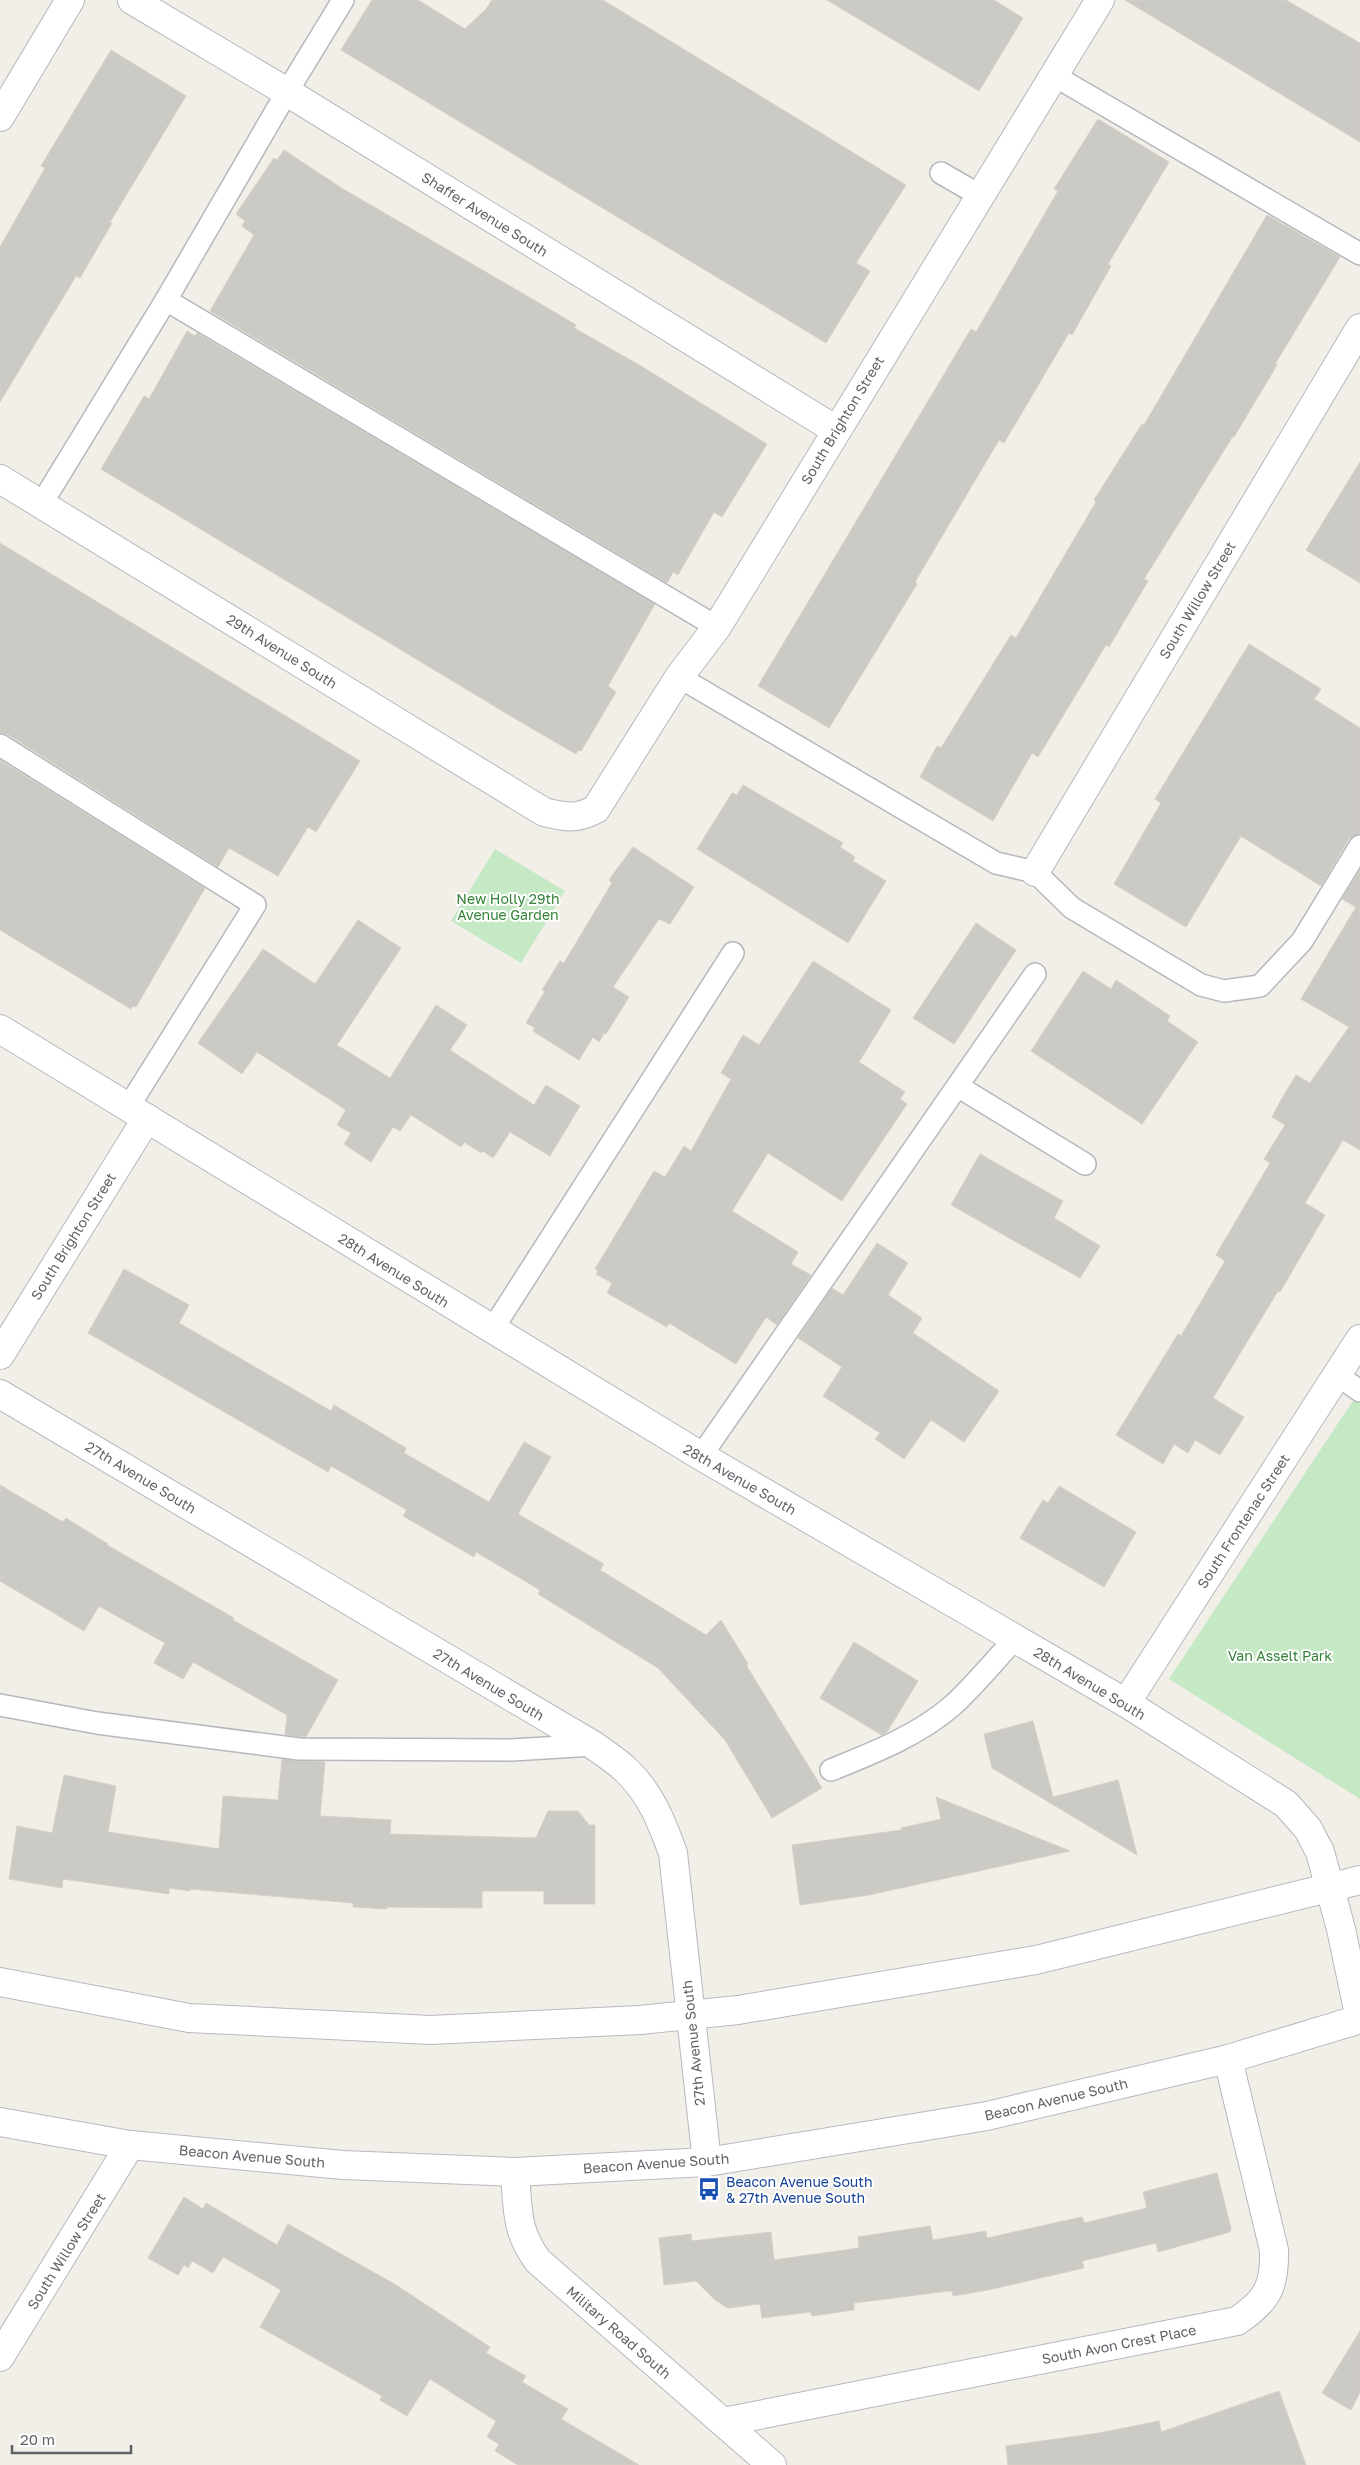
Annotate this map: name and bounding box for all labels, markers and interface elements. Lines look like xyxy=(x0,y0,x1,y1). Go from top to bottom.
street label: Shaffer Avenue South xyxy=(419,168,551,260)
street label: South Brighton Street xyxy=(797,353,887,487)
street label: South Willow Street xyxy=(1155,538,1239,662)
street label: 29th Avenue South xyxy=(224,610,340,692)
park label: New Holly 29th Avenue Garden xyxy=(456,890,560,923)
street label: South Brighton Street xyxy=(27,1169,119,1303)
street label: 28th Avenue South xyxy=(335,1229,453,1311)
street label: 27th Avenue South xyxy=(83,1437,199,1517)
street label: 28th Avenue South xyxy=(681,1440,799,1518)
street label: South Frontenac Street xyxy=(1193,1451,1293,1591)
street label: 28th Avenue South xyxy=(1031,1643,1149,1723)
street label: 27th Avenue South xyxy=(431,1644,547,1724)
park label: Van Asselt Park xyxy=(1228,1647,1332,1664)
street label: 27th Avenue South xyxy=(678,1979,708,2107)
street label: Beacon Avenue South xyxy=(983,2074,1129,2124)
street label: Beacon Avenue South xyxy=(178,2141,326,2171)
street label: Beacon Avenue South xyxy=(582,2149,730,2177)
place label: Beacon Avenue South & 27th Avenue South xyxy=(726,2173,873,2206)
bus stop icon: Beacon Avenue South & 27th Avenue South xyxy=(696,2176,722,2202)
street label: South Willow Street xyxy=(23,2190,109,2312)
street label: Military Road South xyxy=(563,2282,675,2382)
street label: South Avon Crest Place xyxy=(1040,2321,1198,2367)
scale bar xyxy=(12,2422,131,2454)
text: 20 m xyxy=(20,2430,55,2448)

